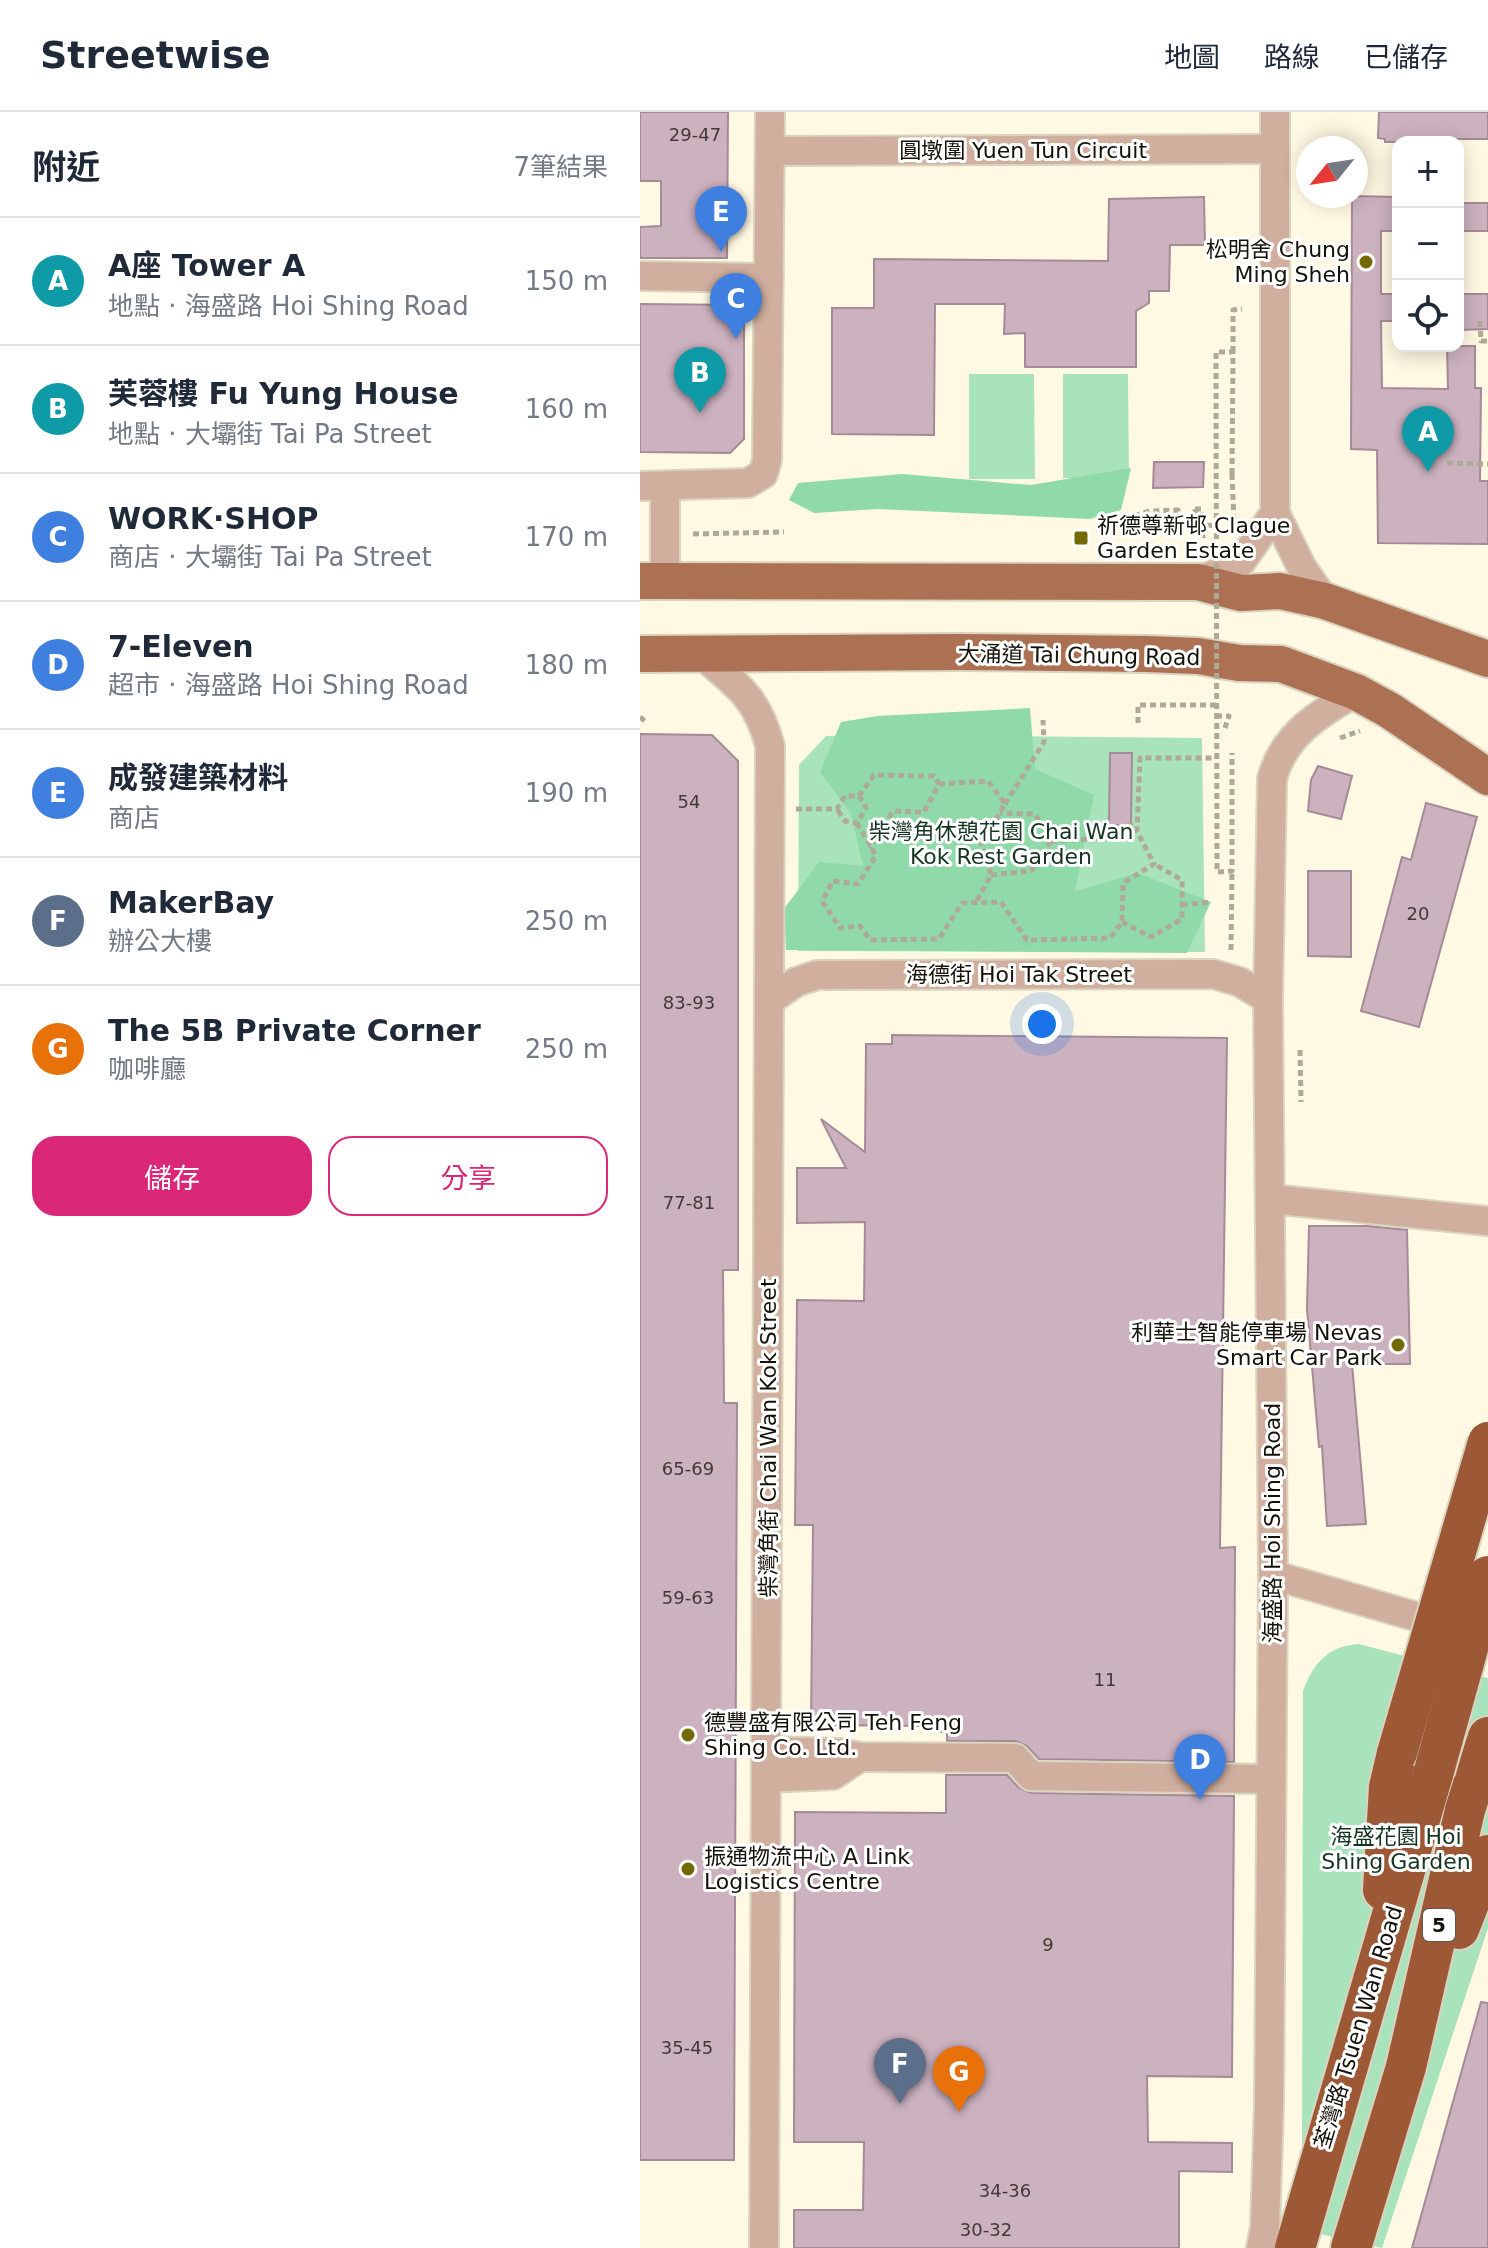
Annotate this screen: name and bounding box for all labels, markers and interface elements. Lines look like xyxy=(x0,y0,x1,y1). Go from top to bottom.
text: Streetwise xyxy=(40,33,271,77)
text: 地圖 xyxy=(1164,41,1220,74)
text: 路線 xyxy=(1264,41,1320,74)
text: 已儲存 xyxy=(1364,41,1448,74)
house number: 29-47 xyxy=(669,124,721,145)
north arrow xyxy=(1296,136,1368,208)
map controls xyxy=(1392,136,1464,352)
button: + xyxy=(1392,136,1464,208)
street label: 圓墩圍 Yuen Tun Circuit xyxy=(899,138,1147,163)
text: 附近 xyxy=(32,147,100,187)
text: 7筆結果 xyxy=(513,152,608,182)
pin: E xyxy=(695,186,747,252)
button: − xyxy=(1392,208,1464,280)
place label: 松明舍 Chung Ming Sheh xyxy=(1206,237,1350,287)
text: A座 Tower A xyxy=(108,248,305,283)
marker: 松明舍 Chung Ming Sheh xyxy=(1357,253,1375,271)
text: A xyxy=(48,266,68,296)
text: 150 m xyxy=(525,266,608,296)
pin: C xyxy=(710,273,762,339)
button: locate xyxy=(1392,280,1464,352)
text: 地點 · 海盛路 Hoi Shing Road xyxy=(108,291,469,321)
pin: B xyxy=(674,347,726,413)
text: 芙蓉樓 Fu Yung House xyxy=(108,376,459,411)
text: B xyxy=(48,394,68,424)
text: 160 m xyxy=(525,394,608,424)
pin: A xyxy=(1402,406,1454,472)
text: 地點 · 大壩街 Tai Pa Street xyxy=(108,419,432,449)
text: WORK·SHOP xyxy=(108,501,319,536)
place label: 祈德尊新邨 Clague Garden Estate xyxy=(1097,513,1290,563)
text: C xyxy=(48,522,68,552)
text: 170 m xyxy=(525,522,608,552)
marker: 祈德尊新邨 Clague Garden Estate xyxy=(1072,529,1090,547)
text: 商店 · 大壩街 Tai Pa Street xyxy=(108,542,432,572)
text: 7-Eleven xyxy=(108,629,254,664)
street label: 大涌道 Tai Chung Road xyxy=(957,641,1201,670)
text: D xyxy=(47,650,69,680)
text: 180 m xyxy=(525,650,608,680)
text: 超市 · 海盛路 Hoi Shing Road xyxy=(108,670,469,700)
text: 成發建築材料 xyxy=(108,760,288,795)
text: E xyxy=(49,778,67,808)
text: 190 m xyxy=(525,778,608,808)
house number: 54 xyxy=(678,791,700,812)
text: 商店 xyxy=(108,803,160,833)
park label: 柴灣角休憩花園 Chai Wan Kok Rest Garden xyxy=(869,819,1133,869)
text: MakerBay xyxy=(108,885,274,920)
house number: 20 xyxy=(1407,903,1429,924)
text: F xyxy=(49,906,67,936)
text: 250 m xyxy=(525,906,608,936)
text: 辦公大樓 xyxy=(108,926,212,956)
street label: 海德街 Hoi Tak Street xyxy=(906,962,1132,987)
house number: 83-93 xyxy=(663,992,715,1013)
your location xyxy=(1022,1004,1062,1044)
text: The 5B Private Corner xyxy=(108,1013,481,1048)
text: G xyxy=(47,1034,69,1064)
text: 250 m xyxy=(525,1034,608,1064)
text: 咖啡廳 xyxy=(108,1054,186,1084)
button: 儲存 xyxy=(32,1136,312,1216)
button: 分享 xyxy=(328,1136,608,1216)
house number: 77-81 xyxy=(663,1192,715,1213)
street label: 柴灣角街 Chai Wan Kok Street xyxy=(756,1278,781,1598)
place label: 利華士智能停車場 Nevas Smart Car Park xyxy=(1131,1320,1382,1370)
marker: 利華士智能停車場 Nevas Smart Car Park xyxy=(1389,1336,1407,1354)
street label: 海盛路 Hoi Shing Road xyxy=(1260,1403,1285,1643)
house number: 65-69 xyxy=(662,1458,714,1479)
house number: 59-63 xyxy=(662,1587,714,1608)
house number: 11 xyxy=(1094,1669,1116,1690)
place label: 德豐盛有限公司 Teh Feng Shing Co. Ltd. xyxy=(704,1710,962,1760)
marker: 德豐盛有限公司 Teh Feng Shing Co. Ltd. xyxy=(679,1726,697,1744)
pin: D xyxy=(1174,1734,1226,1800)
park label: 海盛花園 Hoi Shing Garden xyxy=(1321,1824,1471,1874)
place label: 振通物流中心 A Link Logistics Centre xyxy=(704,1844,910,1894)
marker: 振通物流中心 A Link Logistics Centre xyxy=(679,1860,697,1878)
street label: 荃灣路 Tsuen Wan Road xyxy=(1310,1903,1407,2152)
road number: 5 xyxy=(1423,1909,1455,1941)
house number: 9 xyxy=(1042,1934,1054,1955)
house number: 35-45 xyxy=(661,2037,713,2058)
pin: F xyxy=(874,2038,926,2104)
pin: G xyxy=(933,2046,985,2112)
house number: 34-36 xyxy=(979,2180,1031,2201)
house number: 30-32 xyxy=(960,2219,1012,2240)

